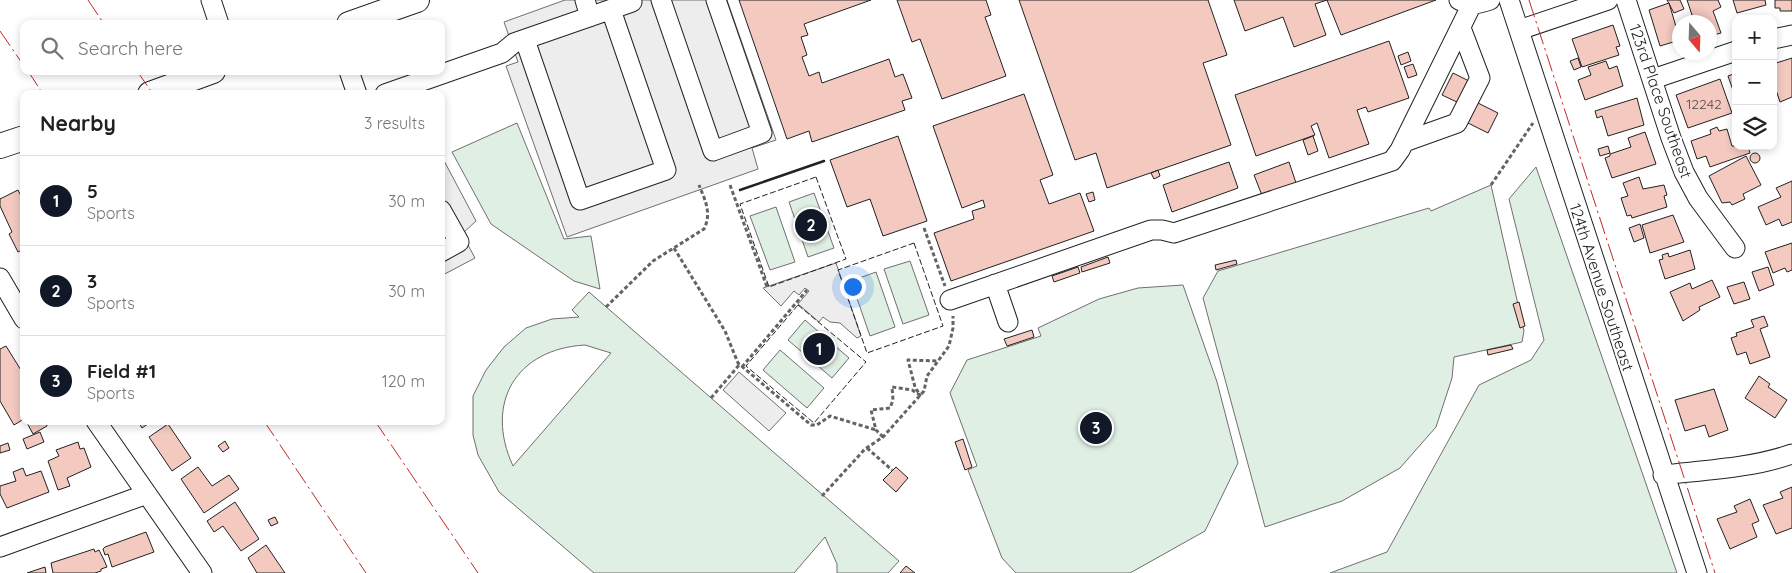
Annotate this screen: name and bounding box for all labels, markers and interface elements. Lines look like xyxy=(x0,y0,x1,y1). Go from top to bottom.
north arrow xyxy=(1672,15,1717,60)
map controls xyxy=(1732,15,1777,150)
button: + xyxy=(1732,15,1777,60)
search box xyxy=(20,20,445,75)
street label: 123rd Place Southeast xyxy=(1625,21,1697,181)
icon: search xyxy=(38,34,66,62)
text: Search here xyxy=(78,36,183,60)
button: − xyxy=(1732,60,1777,105)
house number: 12242 xyxy=(1686,95,1722,113)
button: layers xyxy=(1732,105,1777,150)
text: Nearby xyxy=(40,110,116,136)
text: 3 results xyxy=(364,113,425,133)
text: 5 xyxy=(87,179,98,203)
text: 1 xyxy=(53,191,59,211)
text: 30 m xyxy=(388,191,425,211)
street label: 124th Avenue Southeast xyxy=(1565,201,1639,373)
text: Sports xyxy=(87,203,135,223)
pin: 2 xyxy=(795,206,827,244)
text: 3 xyxy=(87,269,97,293)
your location xyxy=(840,274,866,300)
text: 2 xyxy=(51,281,61,301)
text: 30 m xyxy=(388,281,425,301)
text: Sports xyxy=(87,293,135,313)
pin: 1 xyxy=(803,330,835,368)
text: Field #1 xyxy=(87,359,156,383)
text: 3 xyxy=(52,371,60,391)
text: 120 m xyxy=(382,371,425,391)
text: Sports xyxy=(87,383,135,403)
pin: 3 xyxy=(1080,409,1112,447)

